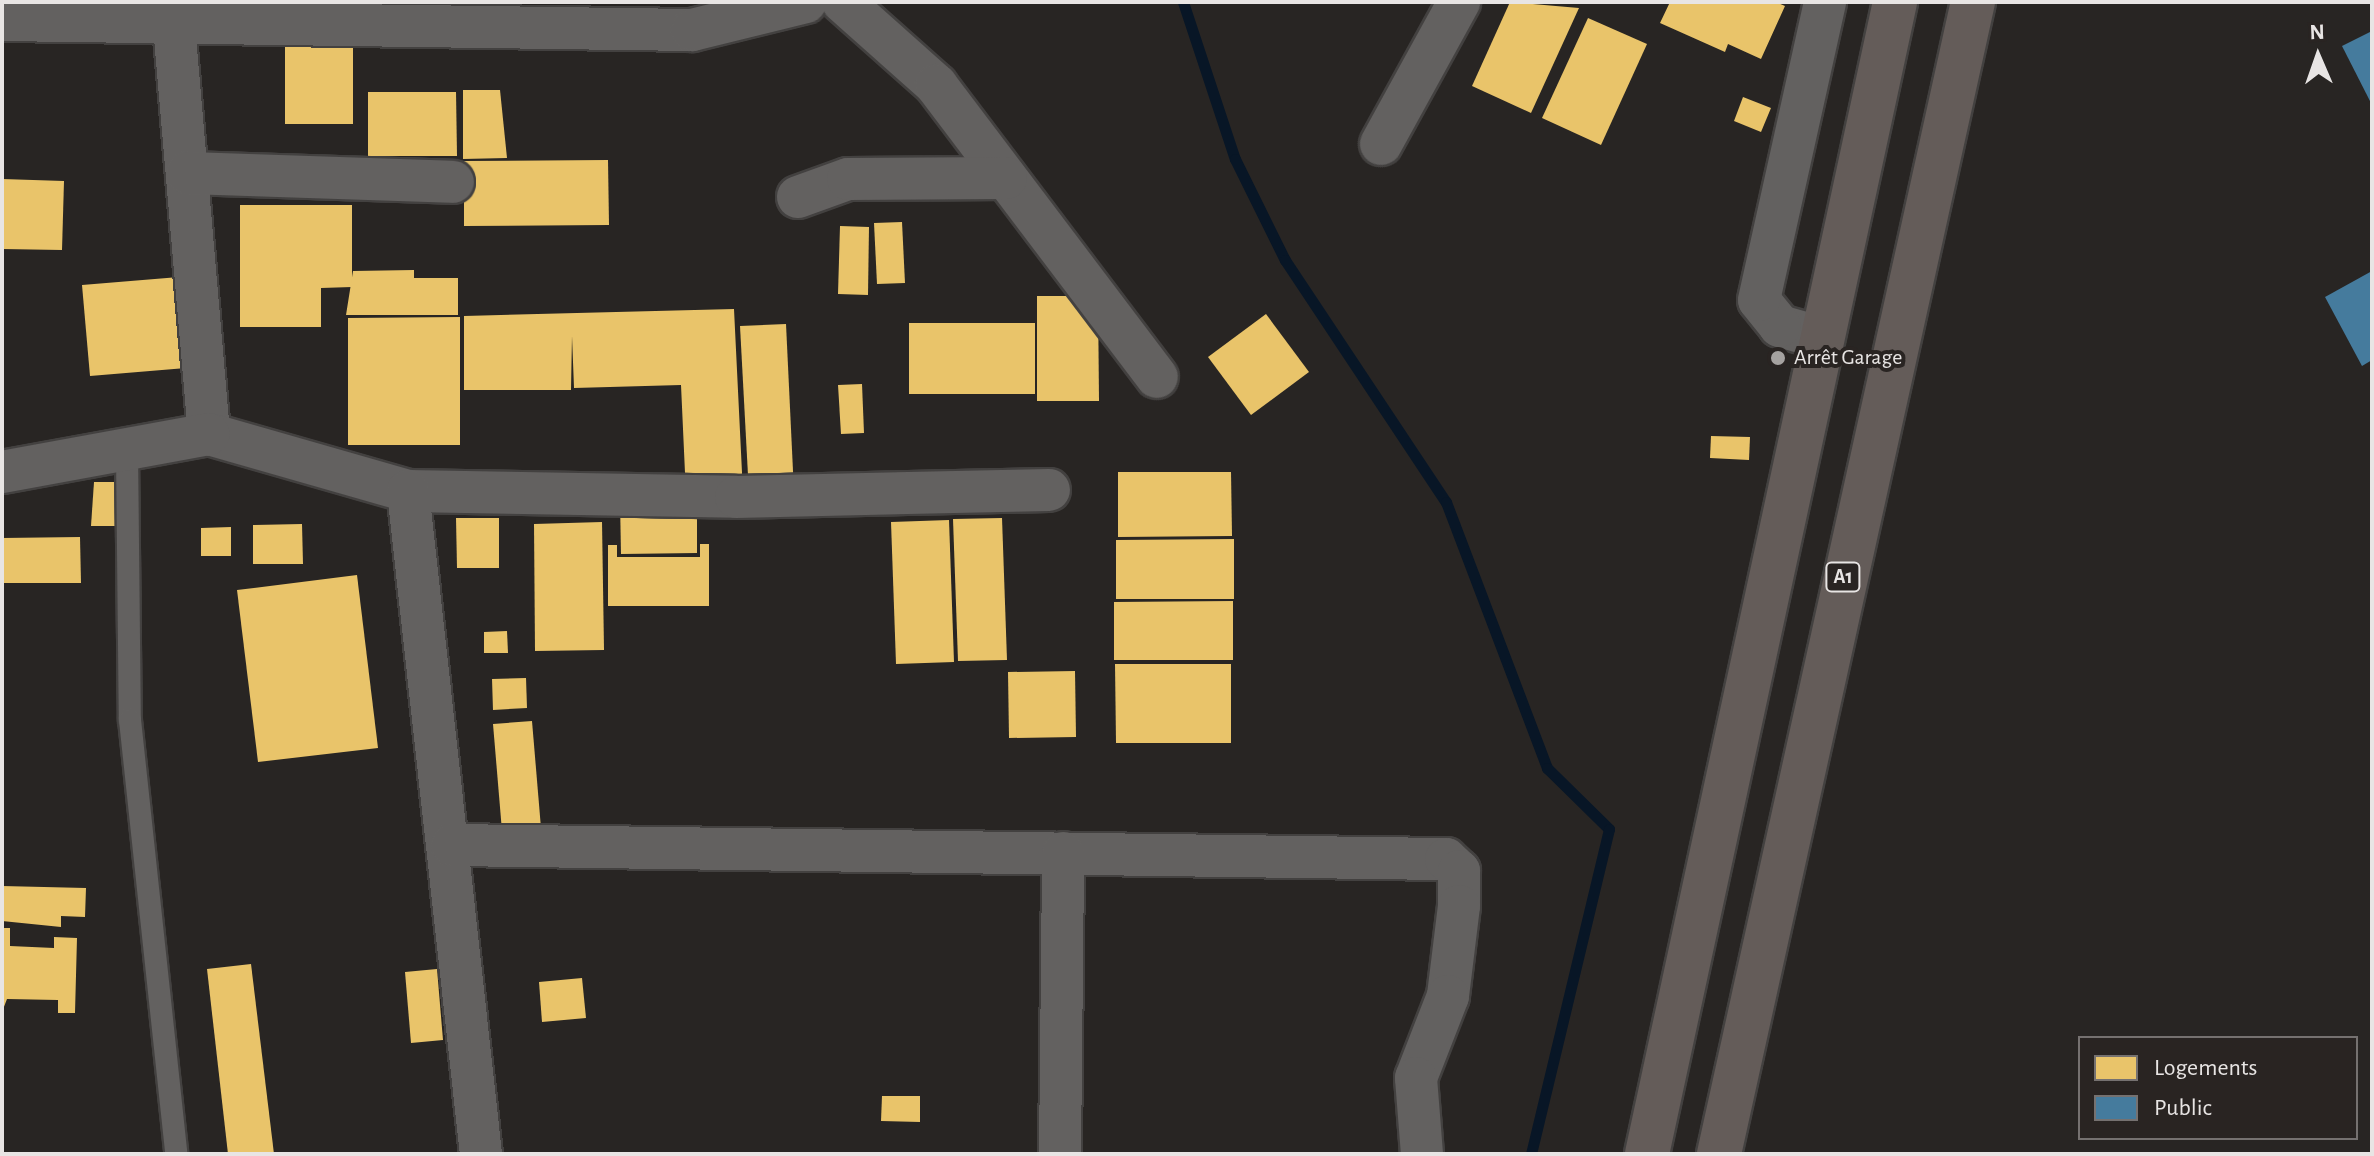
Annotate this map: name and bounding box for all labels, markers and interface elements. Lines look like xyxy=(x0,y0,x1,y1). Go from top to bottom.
north arrow xyxy=(2278,16,2358,96)
text: N xyxy=(2309,21,2325,43)
place label: Arrêt Garage xyxy=(1794,345,1902,371)
marker: Arrêt Garage xyxy=(1769,349,1787,367)
road number: A1 xyxy=(1825,561,1861,593)
legend xyxy=(2078,1036,2358,1140)
text: Logements xyxy=(2154,1056,2257,1080)
text: Public xyxy=(2154,1096,2212,1120)

